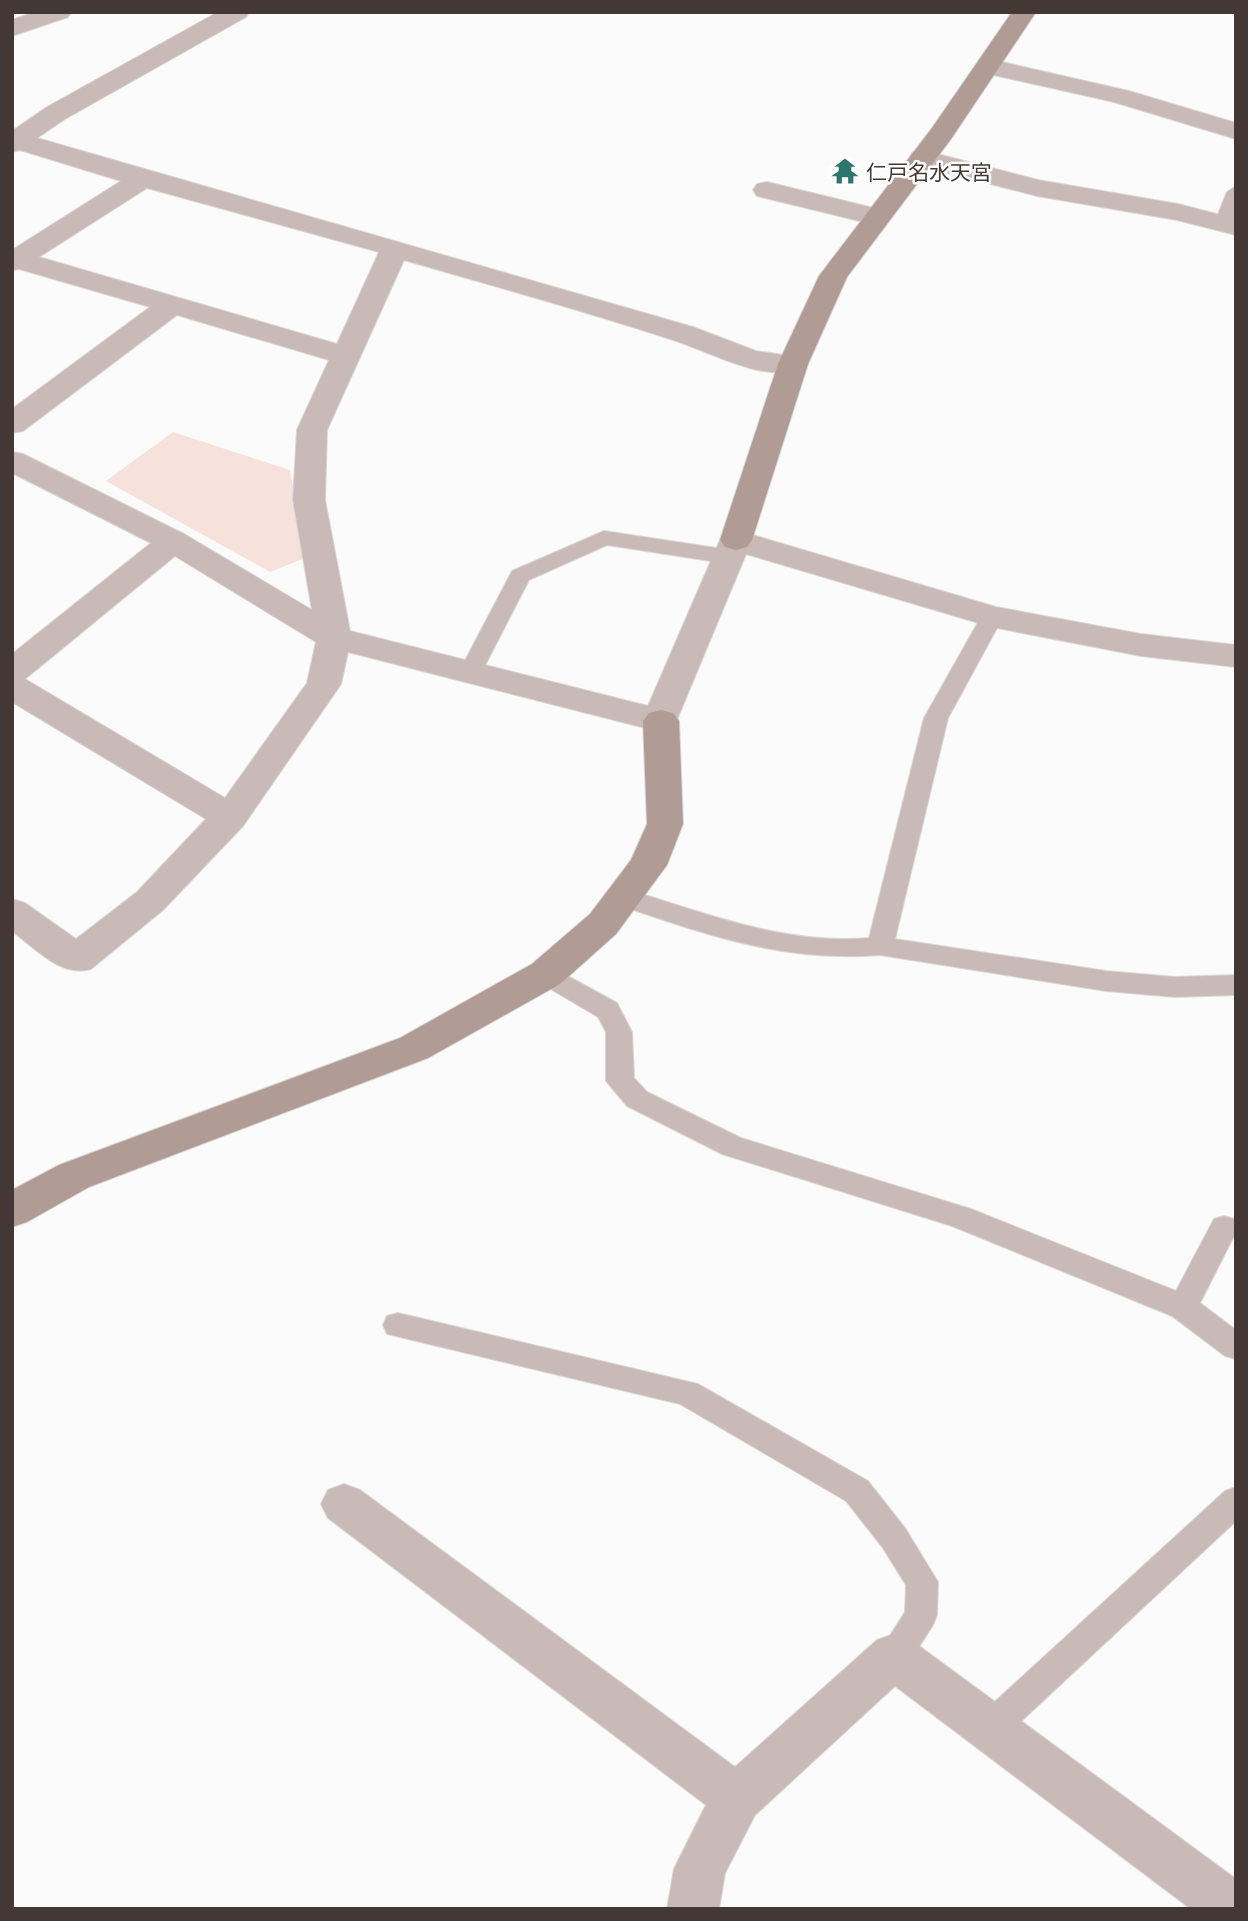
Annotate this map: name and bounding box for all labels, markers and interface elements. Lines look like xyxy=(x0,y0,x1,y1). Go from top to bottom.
temple icon: 仁戸名水天宮 xyxy=(830,156,860,186)
place label: 仁戸名水天宮 xyxy=(866,159,992,184)

